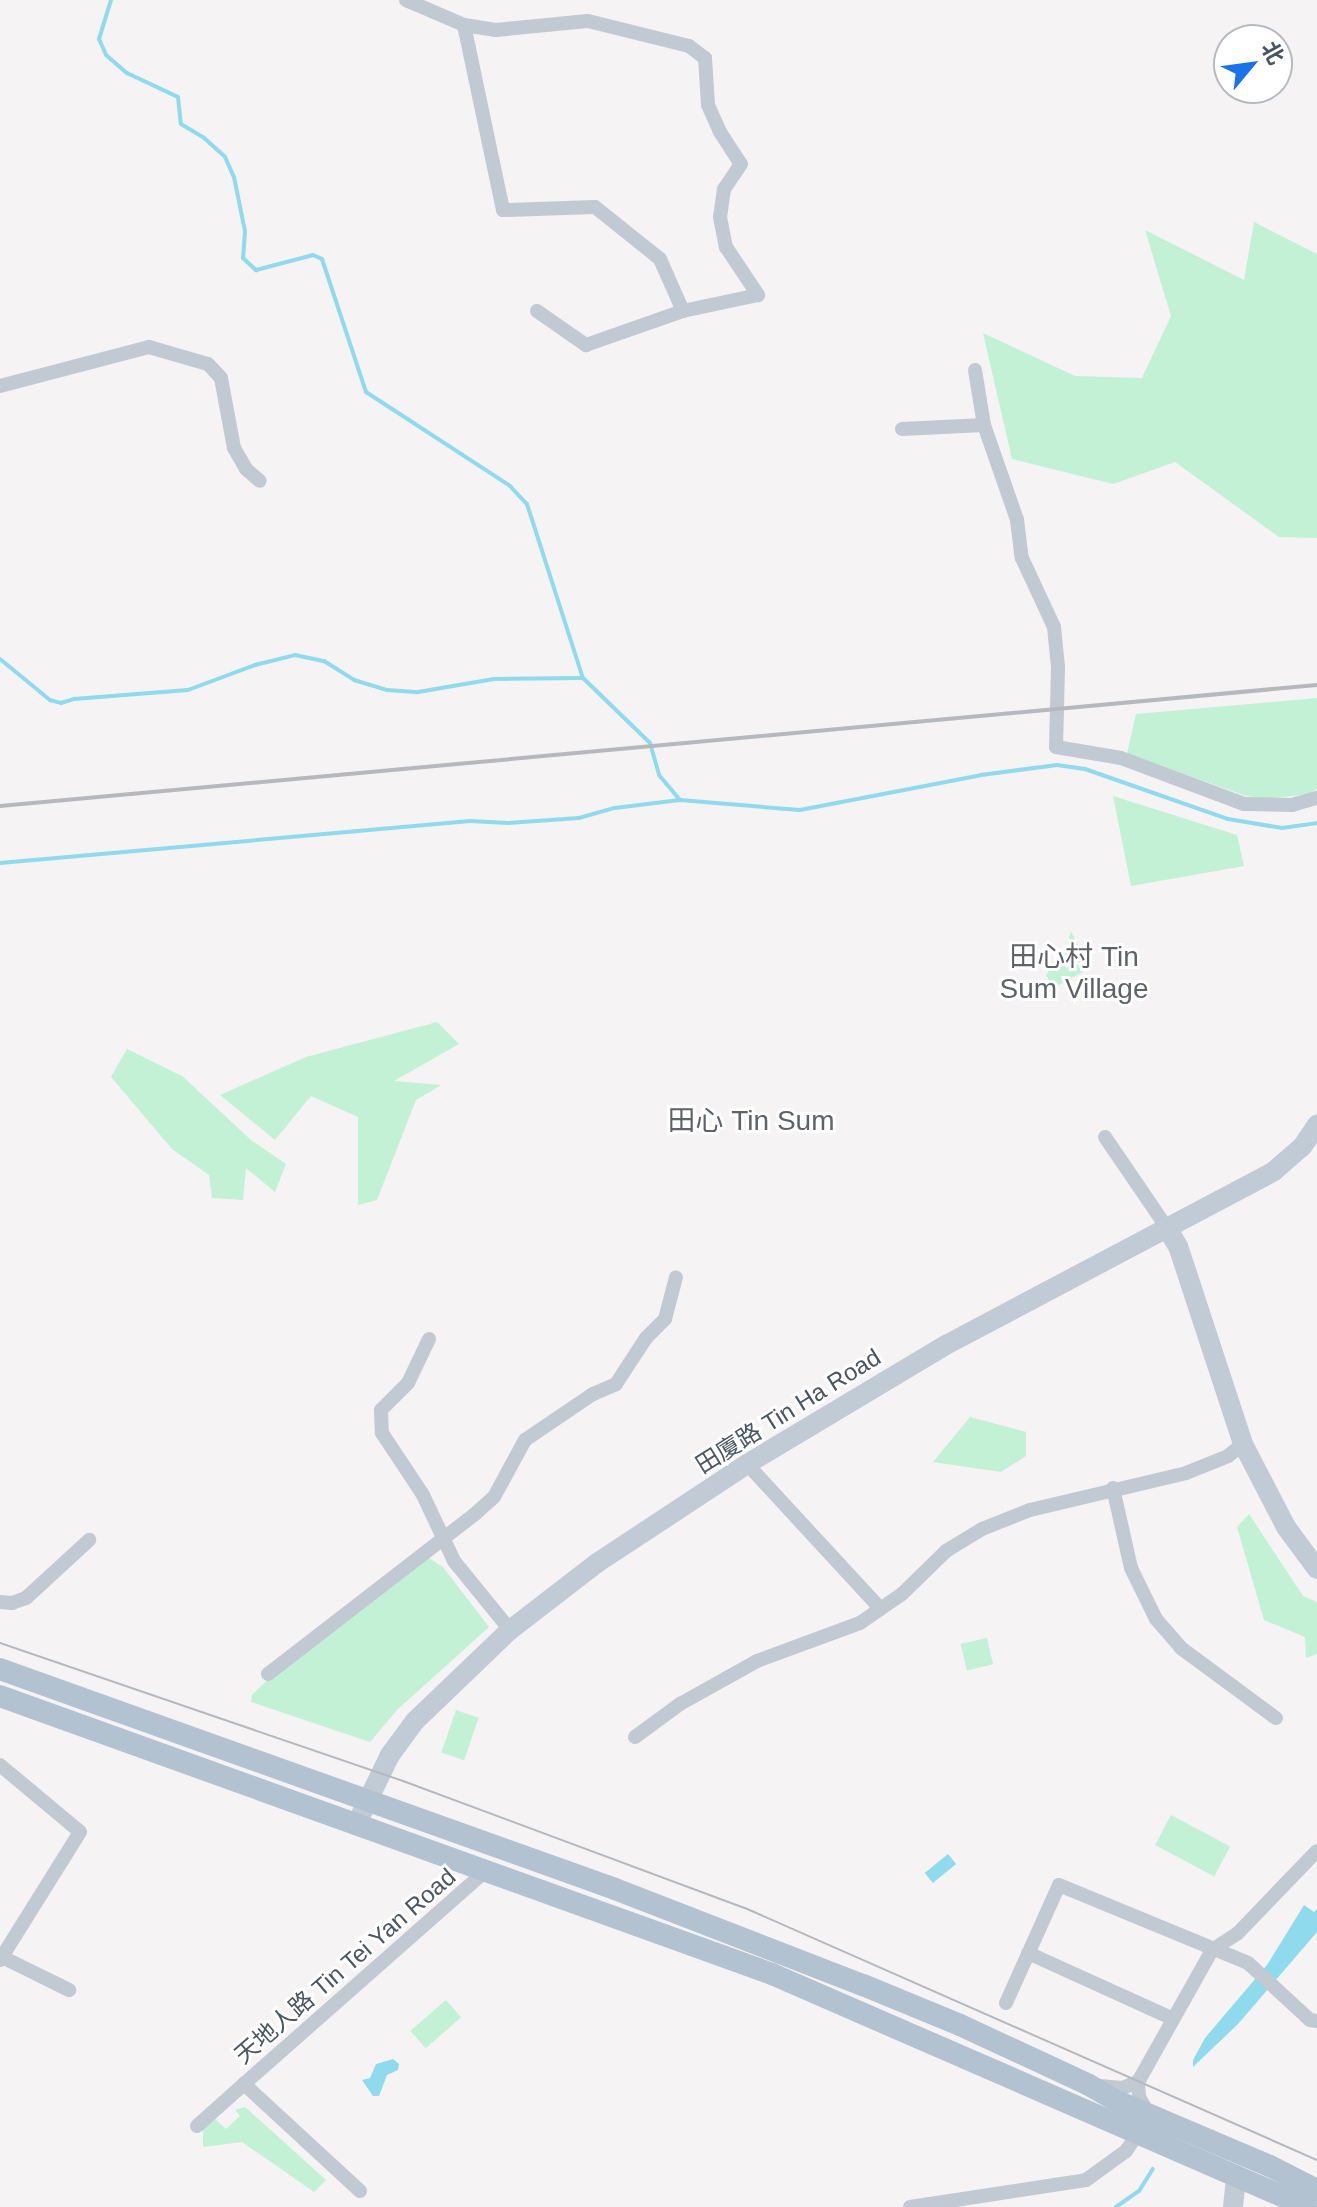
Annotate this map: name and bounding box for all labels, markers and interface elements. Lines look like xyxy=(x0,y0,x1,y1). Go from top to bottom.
north arrow xyxy=(1213,24,1293,104)
text: 北 xyxy=(1256,37,1289,69)
district label: 田心村 Tin Sum Village xyxy=(989,940,1159,1006)
district label: 田心 Tin Sum xyxy=(668,1104,834,1138)
street label: 田廈路 Tin Ha Road xyxy=(690,1342,886,1480)
street label: 天地人路 Tin Tei Yan Road xyxy=(228,1862,462,2070)

